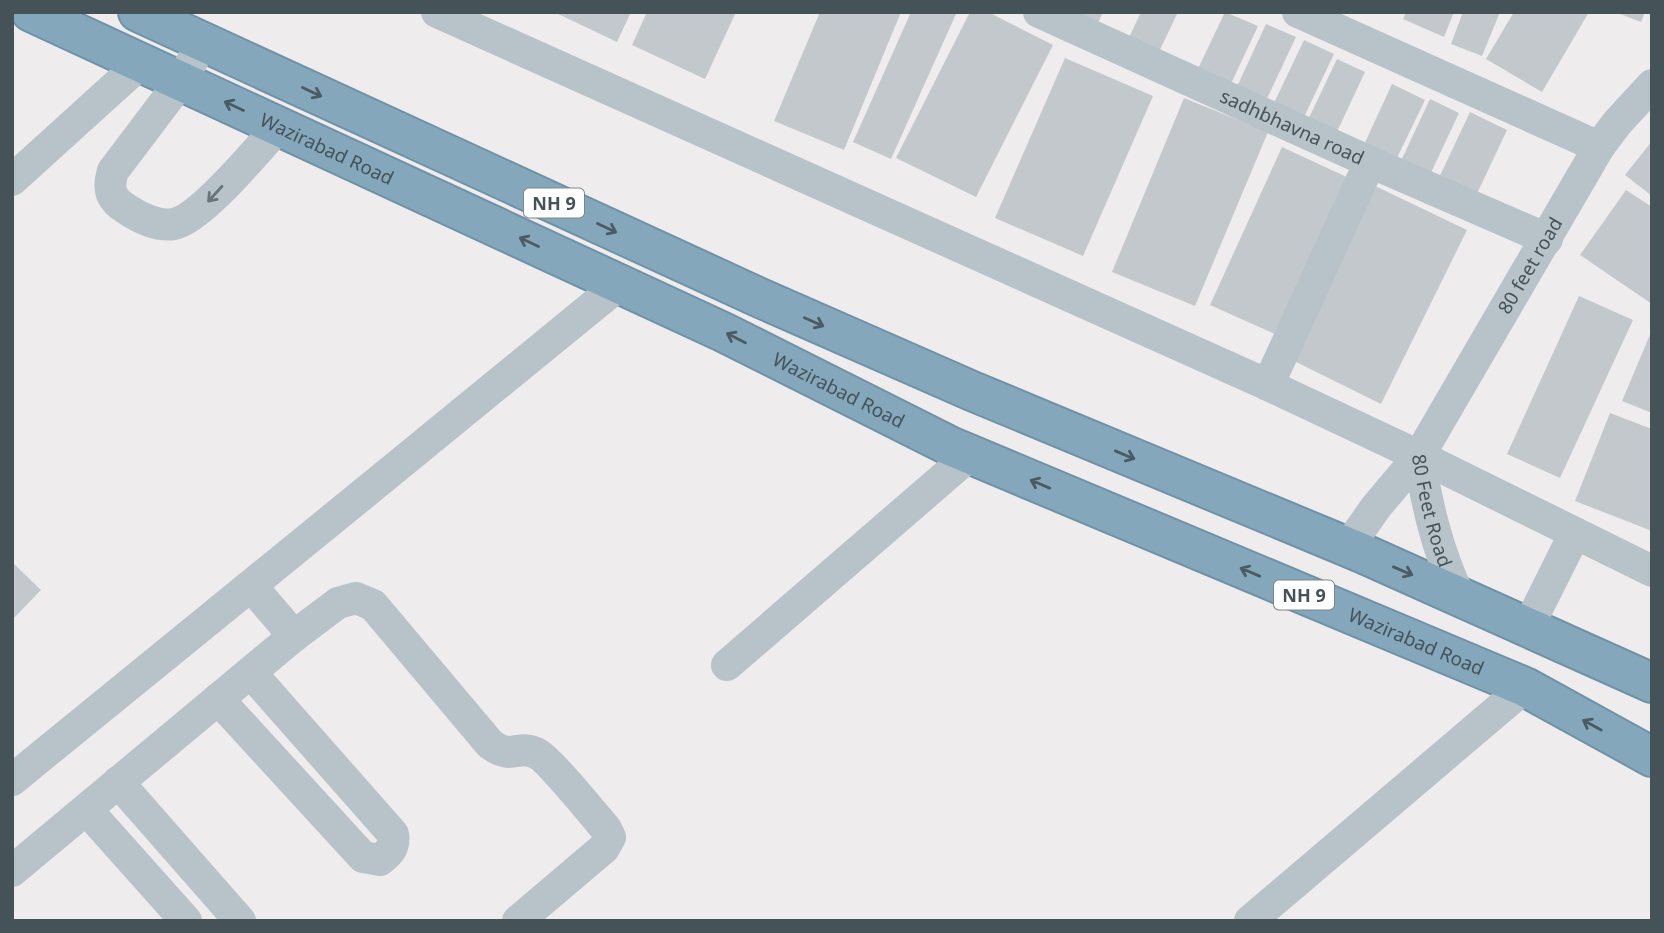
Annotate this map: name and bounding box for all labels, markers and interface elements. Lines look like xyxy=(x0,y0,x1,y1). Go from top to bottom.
street label: sadhbhavna road xyxy=(1216,83,1368,171)
one-way arrow xyxy=(300,86,322,99)
one-way arrow xyxy=(224,99,245,112)
street label: Wazirabad Road xyxy=(256,107,398,191)
one-way arrow xyxy=(207,185,224,202)
road number: NH 9 xyxy=(524,188,584,218)
street label: 80 feet road xyxy=(1492,212,1568,319)
one-way arrow xyxy=(596,222,617,235)
one-way arrow xyxy=(519,235,540,248)
one-way arrow xyxy=(803,316,825,329)
one-way arrow xyxy=(726,330,747,344)
street label: Wazirabad Road xyxy=(768,346,909,434)
one-way arrow xyxy=(1114,449,1136,462)
street label: 80 Feet Road xyxy=(1406,452,1459,571)
one-way arrow xyxy=(1030,477,1052,490)
one-way arrow xyxy=(1240,565,1261,578)
one-way arrow xyxy=(1392,565,1413,578)
road number: NH 9 xyxy=(1274,580,1334,610)
street label: Wazirabad Road xyxy=(1345,601,1488,681)
one-way arrow xyxy=(1582,718,1602,732)

